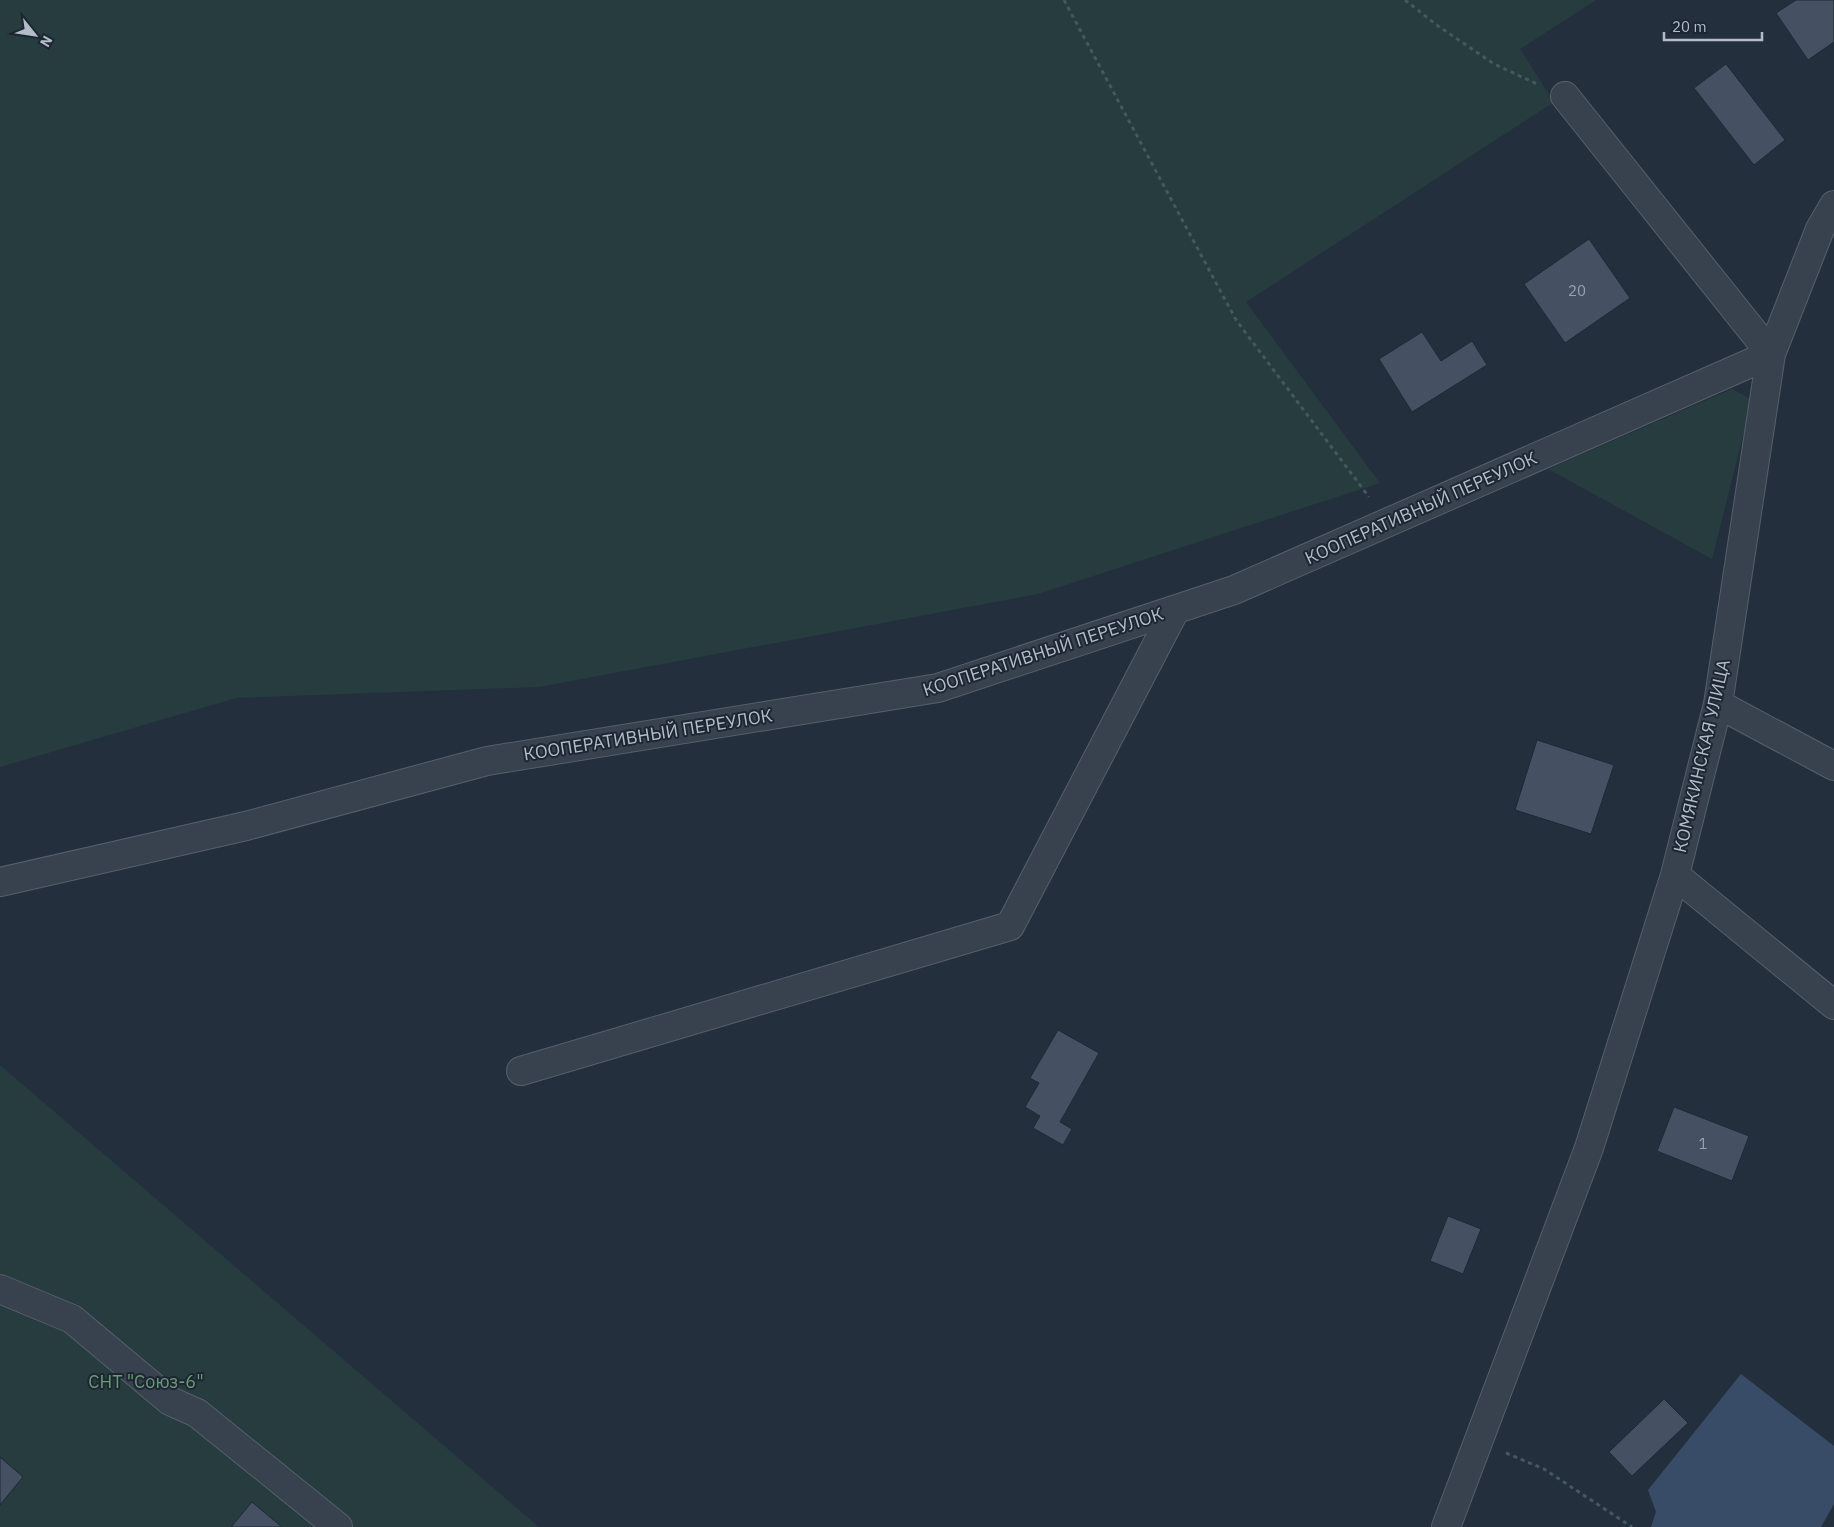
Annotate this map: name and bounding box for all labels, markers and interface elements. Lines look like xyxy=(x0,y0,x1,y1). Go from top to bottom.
north arrow xyxy=(10,10,60,60)
scale bar xyxy=(1664,10,1762,42)
text: 20 m xyxy=(1672,17,1707,36)
text: N xyxy=(36,33,57,50)
house number: 20 xyxy=(1568,281,1586,300)
street label: КООПЕРАТИВНЫЙ ПЕРЕУЛОК xyxy=(1301,446,1541,569)
street label: КООПЕРАТИВНЫЙ ПЕРЕУЛОК xyxy=(920,602,1166,701)
street label: КОМЯКИНСКАЯ УЛИЦА xyxy=(1668,657,1735,855)
street label: КООПЕРАТИВНЫЙ ПЕРЕУЛОК xyxy=(522,703,774,766)
house number: 1 xyxy=(1698,1134,1708,1153)
park label: СНТ "Союз-6" xyxy=(88,1370,204,1393)

